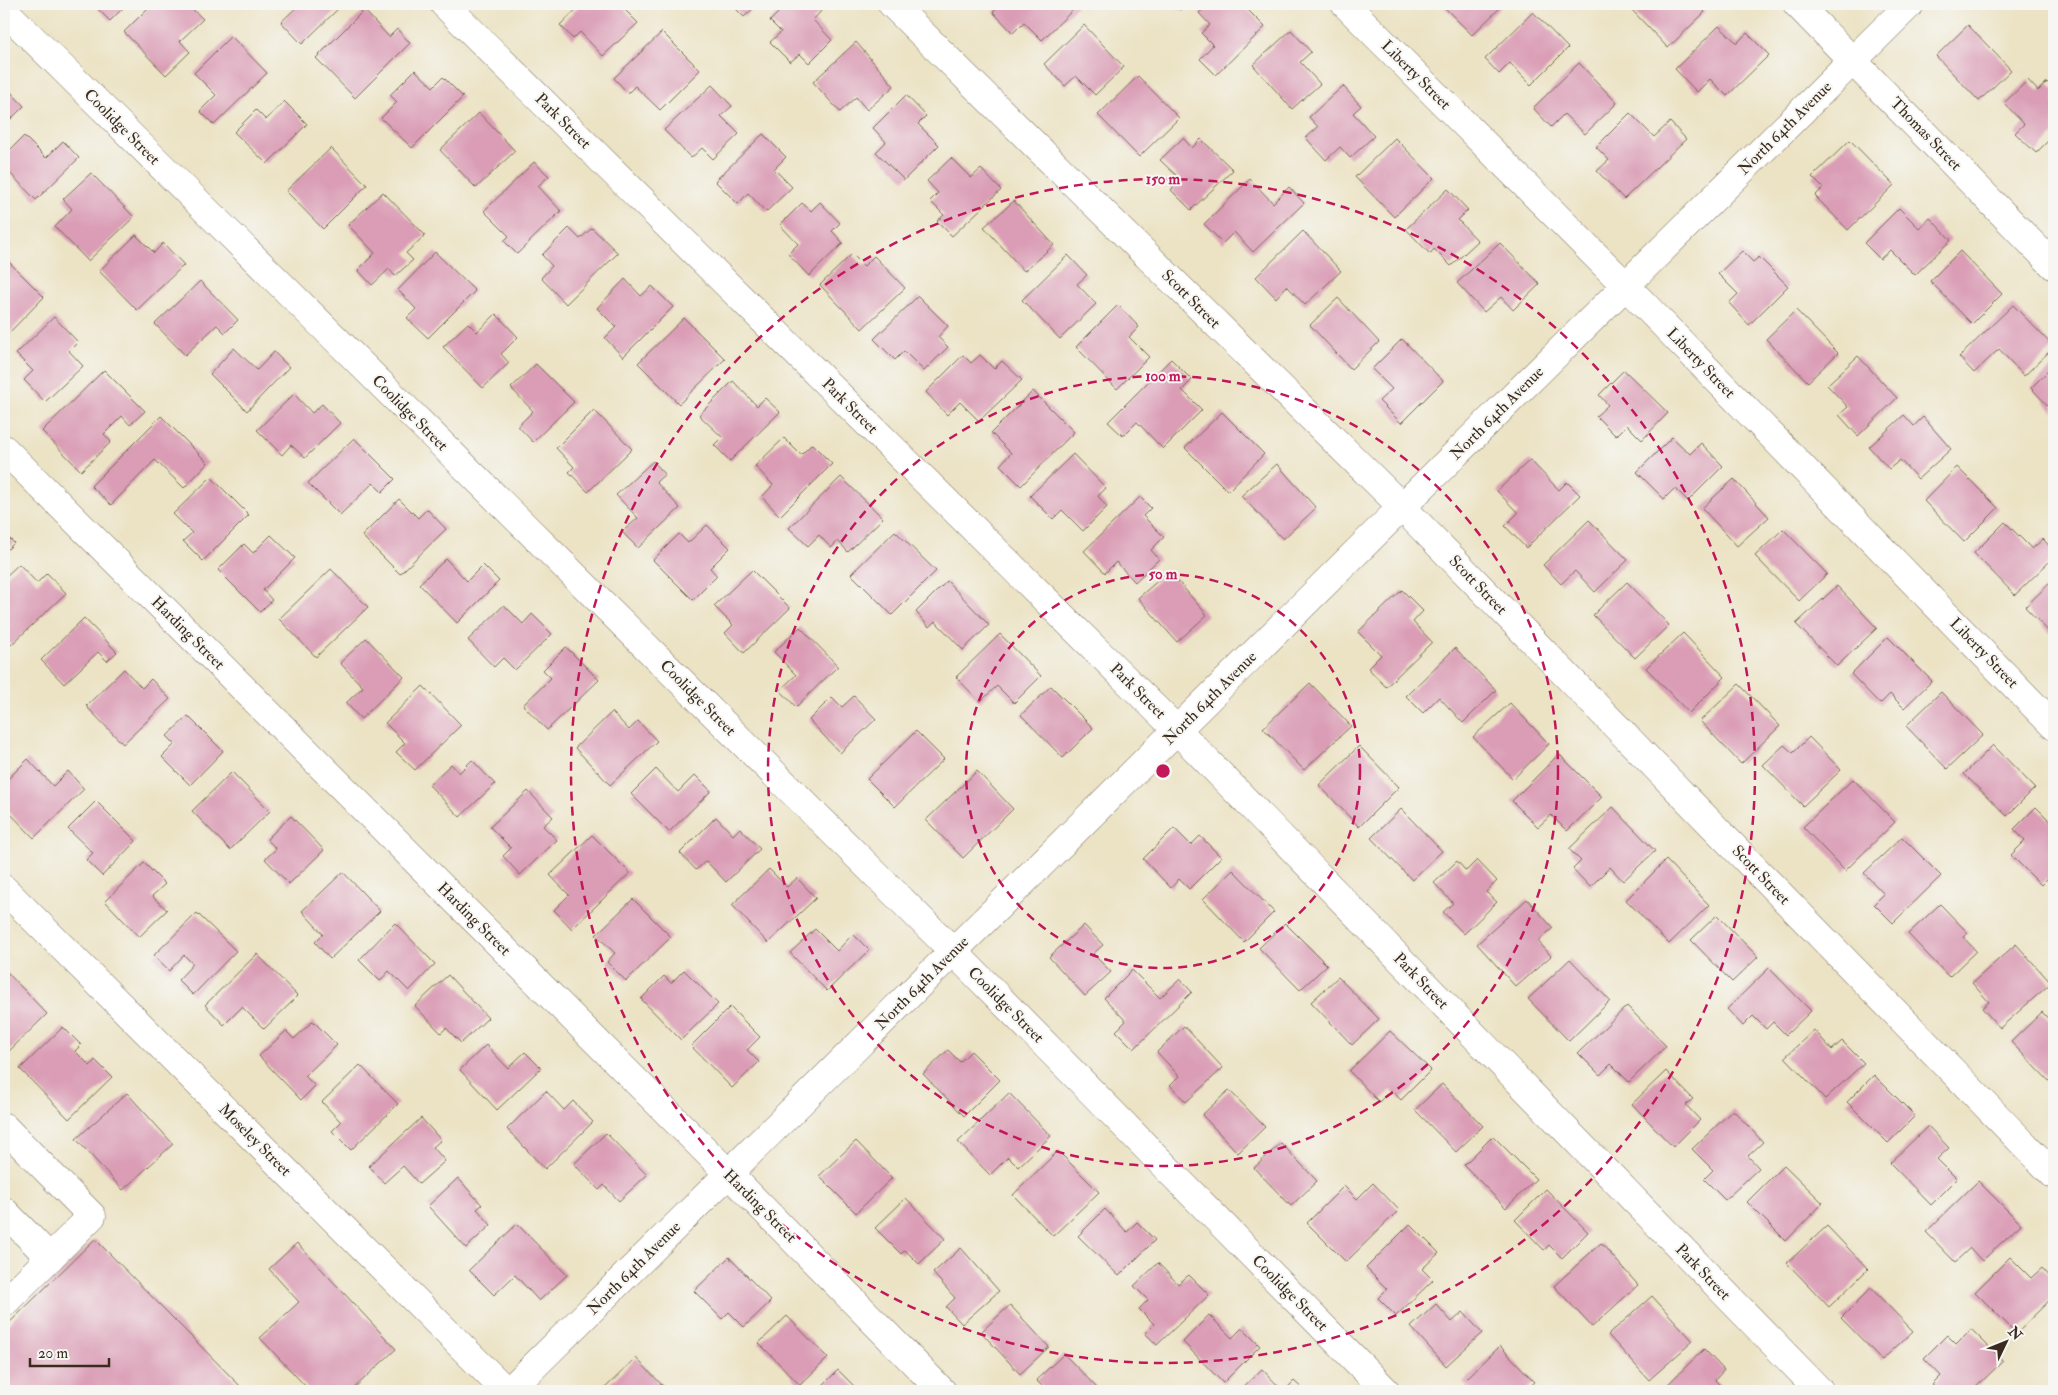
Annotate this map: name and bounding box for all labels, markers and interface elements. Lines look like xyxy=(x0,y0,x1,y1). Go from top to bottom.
street label: Liberty Street xyxy=(1377,36,1455,114)
street label: North 64th Avenue xyxy=(1734,77,1836,179)
street label: Coolidge Street xyxy=(80,85,164,169)
street label: Park Street xyxy=(531,89,595,153)
street label: Thomas Street xyxy=(1886,93,1966,175)
text: 150 m xyxy=(1146,170,1180,189)
street label: Scott Street xyxy=(1157,265,1225,333)
street label: Liberty Street xyxy=(1662,324,1740,402)
street label: North 64th Avenue xyxy=(1446,362,1548,464)
text: 100 m xyxy=(1145,367,1181,386)
street label: Coolidge Street xyxy=(368,371,452,455)
street label: Park Street xyxy=(818,374,882,438)
street label: Scott Street xyxy=(1445,551,1511,619)
text: 50 m xyxy=(1149,565,1178,584)
street label: Harding Street xyxy=(147,592,229,674)
street label: Liberty Street xyxy=(1945,614,2023,692)
street label: North 64th Avenue xyxy=(1159,647,1261,749)
street label: Coolidge Street xyxy=(656,656,740,740)
street label: Park Street xyxy=(1106,659,1170,723)
centre of rings xyxy=(1154,762,1172,780)
street label: Scott Street xyxy=(1728,841,1794,909)
street label: Harding Street xyxy=(433,878,515,960)
street label: North 64th Avenue xyxy=(871,932,973,1034)
street label: Park Street xyxy=(1389,948,1453,1014)
street label: Coolidge Street xyxy=(964,963,1048,1047)
street label: Moseley Street xyxy=(214,1099,296,1181)
street label: Harding Street xyxy=(719,1165,801,1247)
street label: North 64th Avenue xyxy=(583,1217,685,1319)
street label: Park Street xyxy=(1671,1239,1735,1305)
street label: Coolidge Street xyxy=(1248,1251,1332,1335)
north arrow xyxy=(1980,1318,2030,1368)
text: N xyxy=(2004,1322,2026,1344)
scale bar xyxy=(30,1335,109,1367)
text: 20 m xyxy=(38,1344,68,1363)

